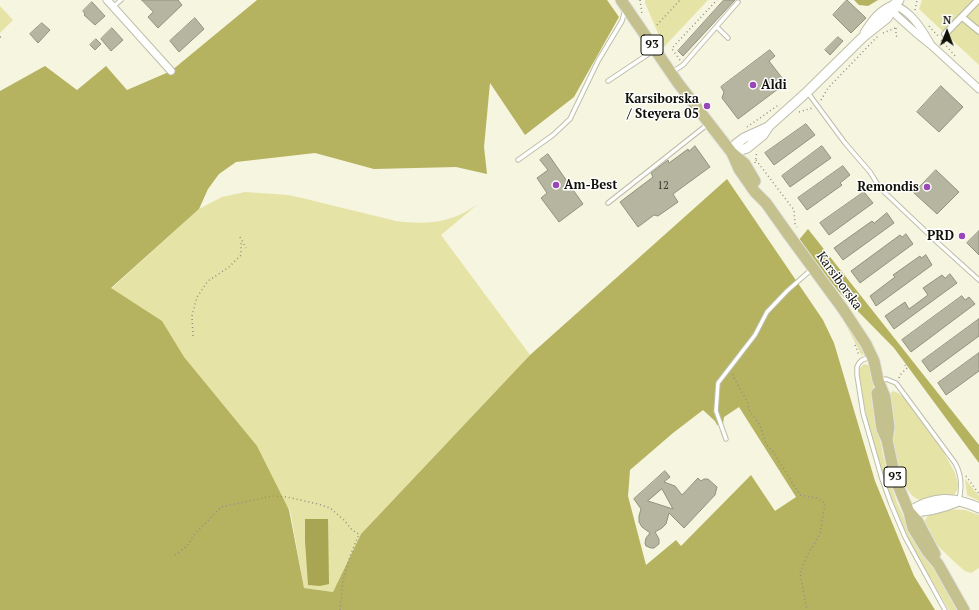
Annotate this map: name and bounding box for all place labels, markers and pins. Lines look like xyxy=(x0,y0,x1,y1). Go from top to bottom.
place label: Aldi xyxy=(761,77,787,93)
marker: Aldi xyxy=(748,80,758,90)
place label: Karsiborska / Steyera 05 xyxy=(625,91,699,122)
marker: Karsiborska / Steyera 05 xyxy=(702,101,712,111)
place label: Am-Best xyxy=(564,177,617,193)
place label: Remondis xyxy=(857,179,919,195)
marker: Am-Best xyxy=(551,180,561,190)
marker: Remondis xyxy=(922,182,932,192)
place label: PRD xyxy=(927,228,954,244)
marker: PRD xyxy=(957,231,967,241)

